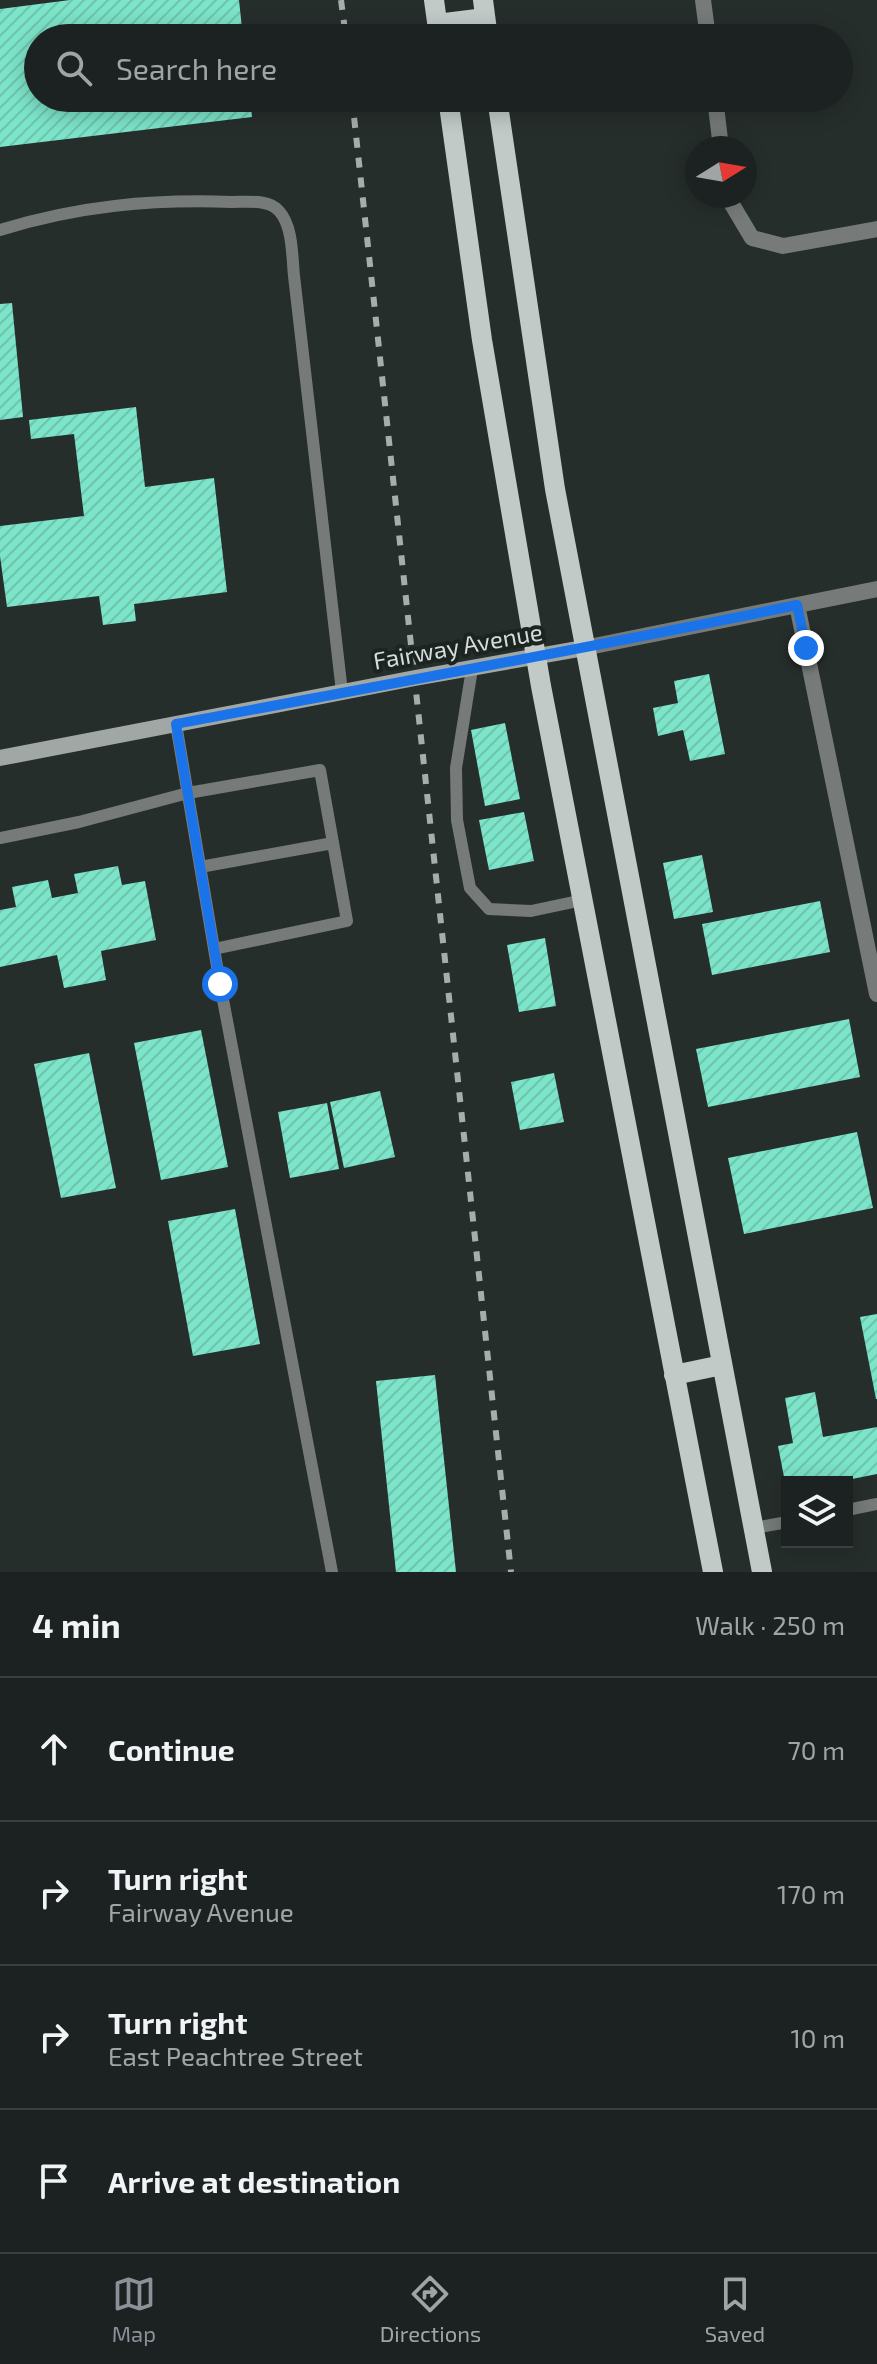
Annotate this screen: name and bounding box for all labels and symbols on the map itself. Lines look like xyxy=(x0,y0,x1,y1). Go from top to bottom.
north arrow xyxy=(685,136,757,208)
street label: Fairway Avenue xyxy=(371,616,545,675)
route end xyxy=(788,630,824,666)
route start xyxy=(202,966,238,1002)

